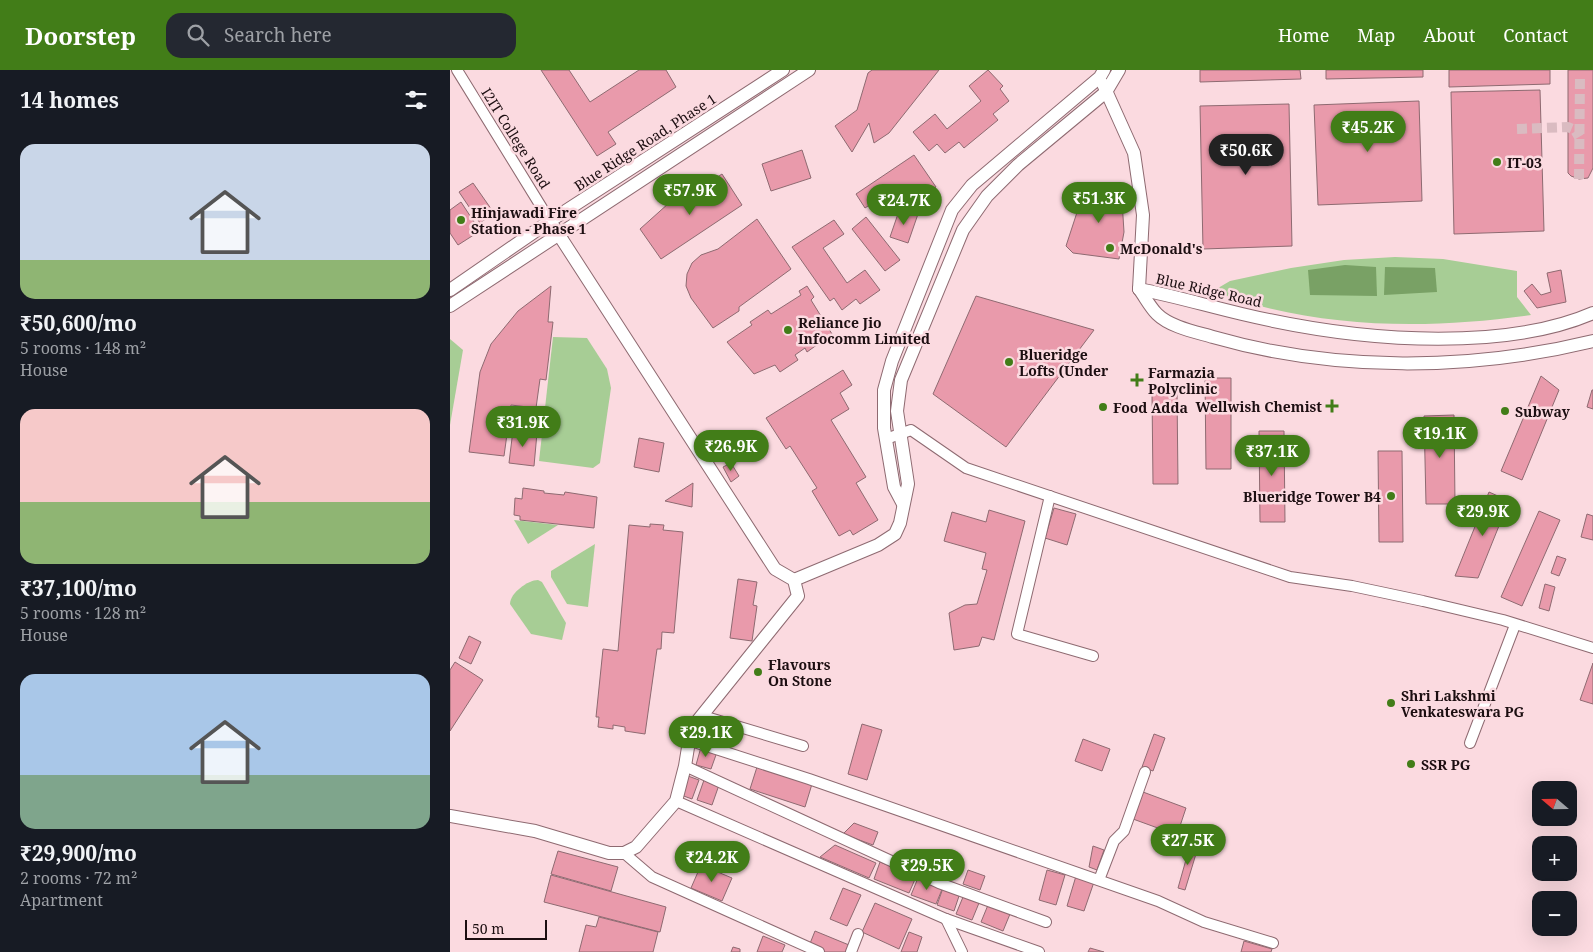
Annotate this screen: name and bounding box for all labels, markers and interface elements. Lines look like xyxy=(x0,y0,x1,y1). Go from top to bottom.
search box xyxy=(166,13,516,58)
text: Doorstep xyxy=(25,19,136,52)
icon: search xyxy=(184,21,212,49)
text: Search here xyxy=(224,22,332,48)
text: Home xyxy=(1278,23,1329,47)
text: Map xyxy=(1357,23,1395,47)
text: About xyxy=(1423,23,1475,47)
text: Contact xyxy=(1503,23,1568,47)
street label: I2IT College Road xyxy=(477,84,555,192)
text: 14 homes xyxy=(20,86,119,114)
icon: filters xyxy=(402,86,430,114)
street label: Blue Ridge Road, Phase 1 xyxy=(570,89,720,195)
pin: ₹45.2K xyxy=(1327,111,1409,153)
text: ₹45.2K xyxy=(1342,116,1394,138)
pin: ₹50.6K xyxy=(1205,134,1287,176)
text: ₹50.6K xyxy=(1220,139,1272,161)
place label: IT-03 xyxy=(1507,153,1542,172)
marker: IT-03 xyxy=(1491,156,1503,168)
pin: ₹57.9K xyxy=(649,174,731,216)
icon: home xyxy=(180,177,270,267)
text: ₹57.9K xyxy=(664,179,716,201)
pin: ₹51.3K xyxy=(1058,182,1140,224)
pin: ₹24.7K xyxy=(863,184,945,226)
text: ₹51.3K xyxy=(1073,187,1125,209)
text: ₹24.7K xyxy=(878,189,930,211)
place label: Hinjawadi Fire Station - Phase 1 xyxy=(471,203,586,238)
marker: Hinjawadi Fire Station - Phase 1 xyxy=(455,214,467,226)
place label: McDonald's xyxy=(1120,239,1203,258)
marker: McDonald's xyxy=(1104,242,1116,254)
street label: Blue Ridge Road xyxy=(1154,269,1264,312)
text: ₹50,600/mo xyxy=(20,309,137,337)
place label: Reliance Jio Infocomm Limited xyxy=(798,313,930,348)
marker: Reliance Jio Infocomm Limited xyxy=(782,324,794,336)
text: 5 rooms · 148 m² xyxy=(20,337,146,359)
place label: Blueridge Lofts (Under xyxy=(1019,345,1109,380)
marker: Blueridge Lofts (Under xyxy=(1003,356,1015,368)
text: House xyxy=(20,359,68,381)
place label: Farmazia Polyclinic xyxy=(1148,363,1217,398)
marker: Farmazia Polyclinic xyxy=(1130,373,1144,387)
place label: Wellwish Chemist xyxy=(1196,397,1322,416)
place label: Food Adda xyxy=(1113,398,1188,417)
marker: Wellwish Chemist xyxy=(1326,400,1338,412)
marker: Food Adda xyxy=(1097,401,1109,413)
place label: Subway xyxy=(1515,402,1571,421)
marker: Subway xyxy=(1499,405,1511,417)
pin: ₹31.9K xyxy=(482,406,564,448)
text: ₹31.9K xyxy=(497,411,549,433)
pin: ₹19.1K xyxy=(1399,416,1481,459)
text: ₹19.1K xyxy=(1414,422,1466,444)
pin: ₹26.9K xyxy=(690,430,772,472)
pin: ₹37.1K xyxy=(1231,434,1313,477)
text: ₹26.9K xyxy=(705,435,757,457)
text: ₹37.1K xyxy=(1246,440,1298,462)
icon: home xyxy=(180,442,270,532)
place label: Blueridge Tower B4 xyxy=(1243,487,1381,506)
marker: Blueridge Tower B4 xyxy=(1385,490,1397,502)
pin: ₹29.9K xyxy=(1442,494,1524,537)
text: ₹29.9K xyxy=(1457,500,1509,522)
text: ₹37,100/mo xyxy=(20,574,137,602)
text: 5 rooms · 128 m² xyxy=(20,602,146,624)
text: House xyxy=(20,624,68,646)
place label: Flavours On Stone xyxy=(768,655,832,690)
marker: Flavours On Stone xyxy=(752,666,764,678)
place label: Shri Lakshmi Venkateswara PG xyxy=(1401,686,1524,721)
marker: Shri Lakshmi Venkateswara PG xyxy=(1385,697,1397,709)
icon: home xyxy=(180,707,270,797)
pin: ₹29.1K xyxy=(665,716,747,758)
text: ₹29.1K xyxy=(680,721,732,743)
place label: SSR PG xyxy=(1421,755,1471,774)
marker: SSR PG xyxy=(1405,758,1417,770)
north arrow xyxy=(1532,781,1578,826)
map controls xyxy=(1532,781,1577,936)
pin: ₹27.5K xyxy=(1147,824,1229,866)
text: ₹27.5K xyxy=(1162,829,1214,851)
button: + xyxy=(1532,836,1577,881)
text: ₹29,900/mo xyxy=(20,839,137,867)
pin: ₹24.2K xyxy=(671,840,753,883)
text: ₹24.2K xyxy=(686,846,738,868)
pin: ₹29.5K xyxy=(886,848,968,891)
text: ₹29.5K xyxy=(901,854,953,876)
text: 2 rooms · 72 m² xyxy=(20,867,137,889)
text: Apartment xyxy=(20,889,103,911)
button: − xyxy=(1532,891,1577,936)
scale bar xyxy=(465,917,548,940)
text: 50 m xyxy=(472,919,505,938)

